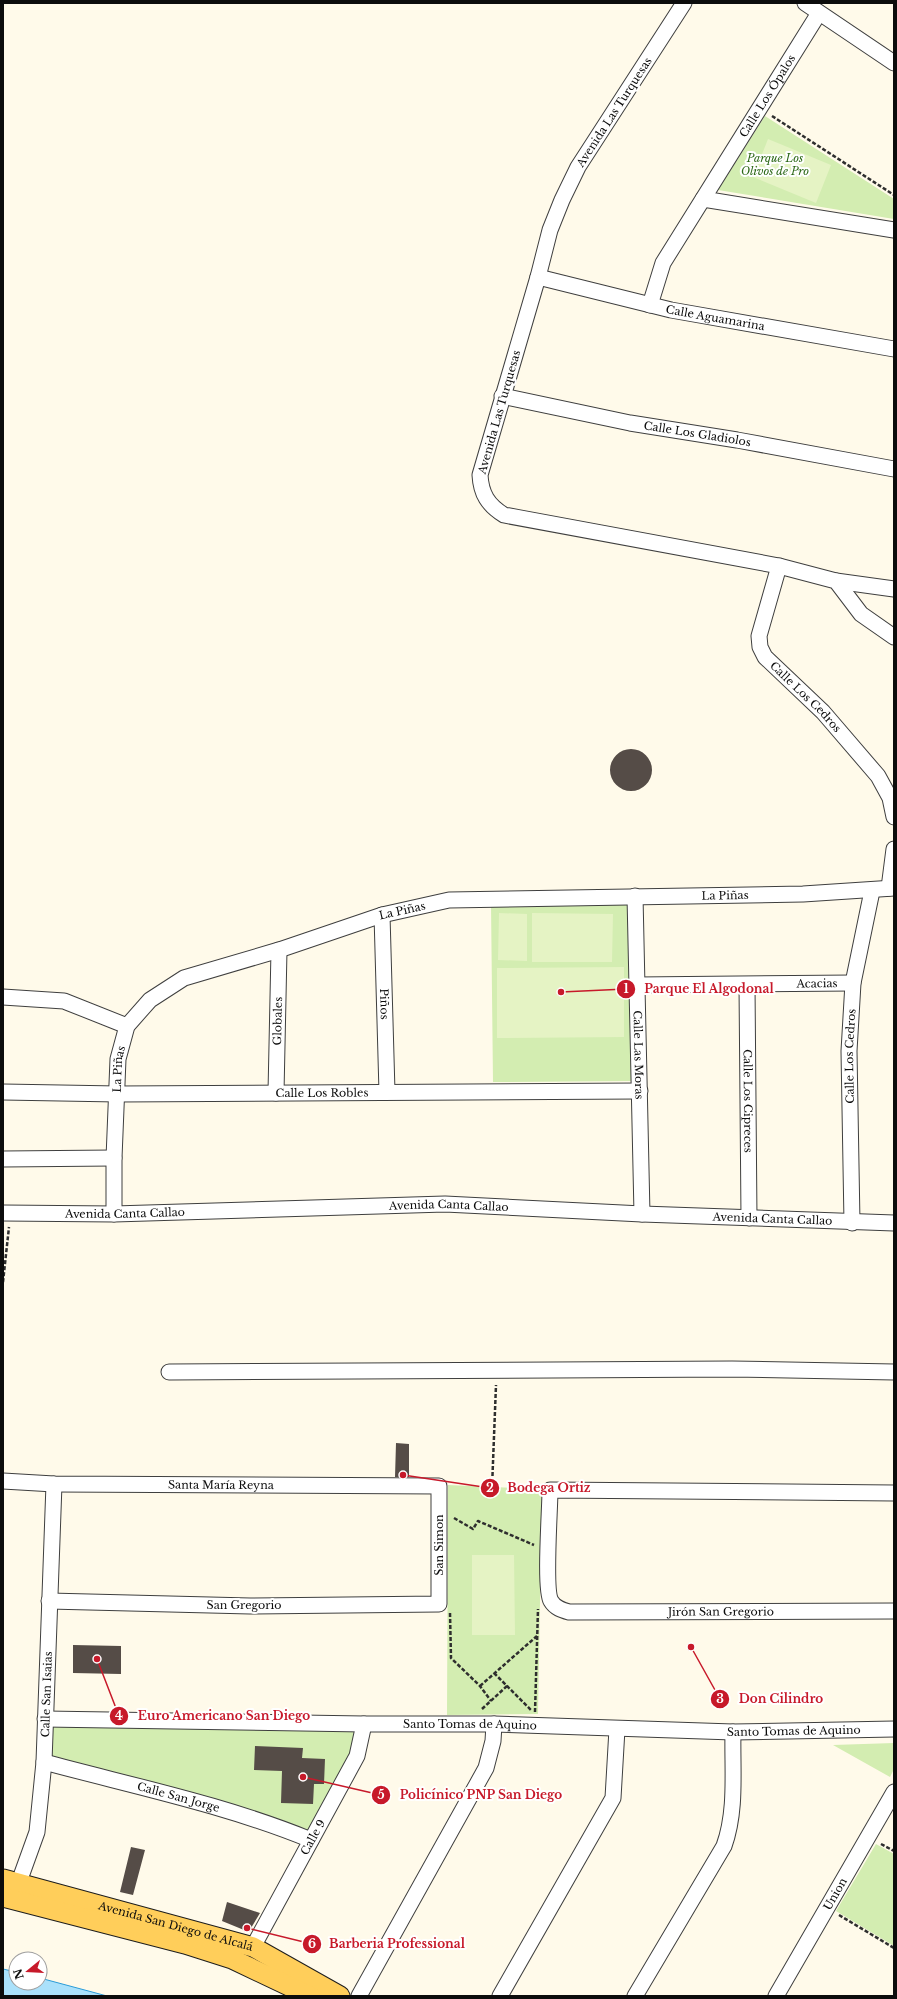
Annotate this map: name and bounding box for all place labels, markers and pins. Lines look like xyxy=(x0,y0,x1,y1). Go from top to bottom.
callout: Parque El Algodonal xyxy=(616,977,782,1001)
callout: Bodega Ortiz xyxy=(480,1476,599,1500)
callout: Don Cilindro xyxy=(710,1687,831,1711)
callout: Euro Americano San Diego xyxy=(109,1704,318,1728)
callout: Policínico PNP San Diego xyxy=(371,1783,570,1807)
callout: Barberia Professional xyxy=(302,1932,473,1956)

